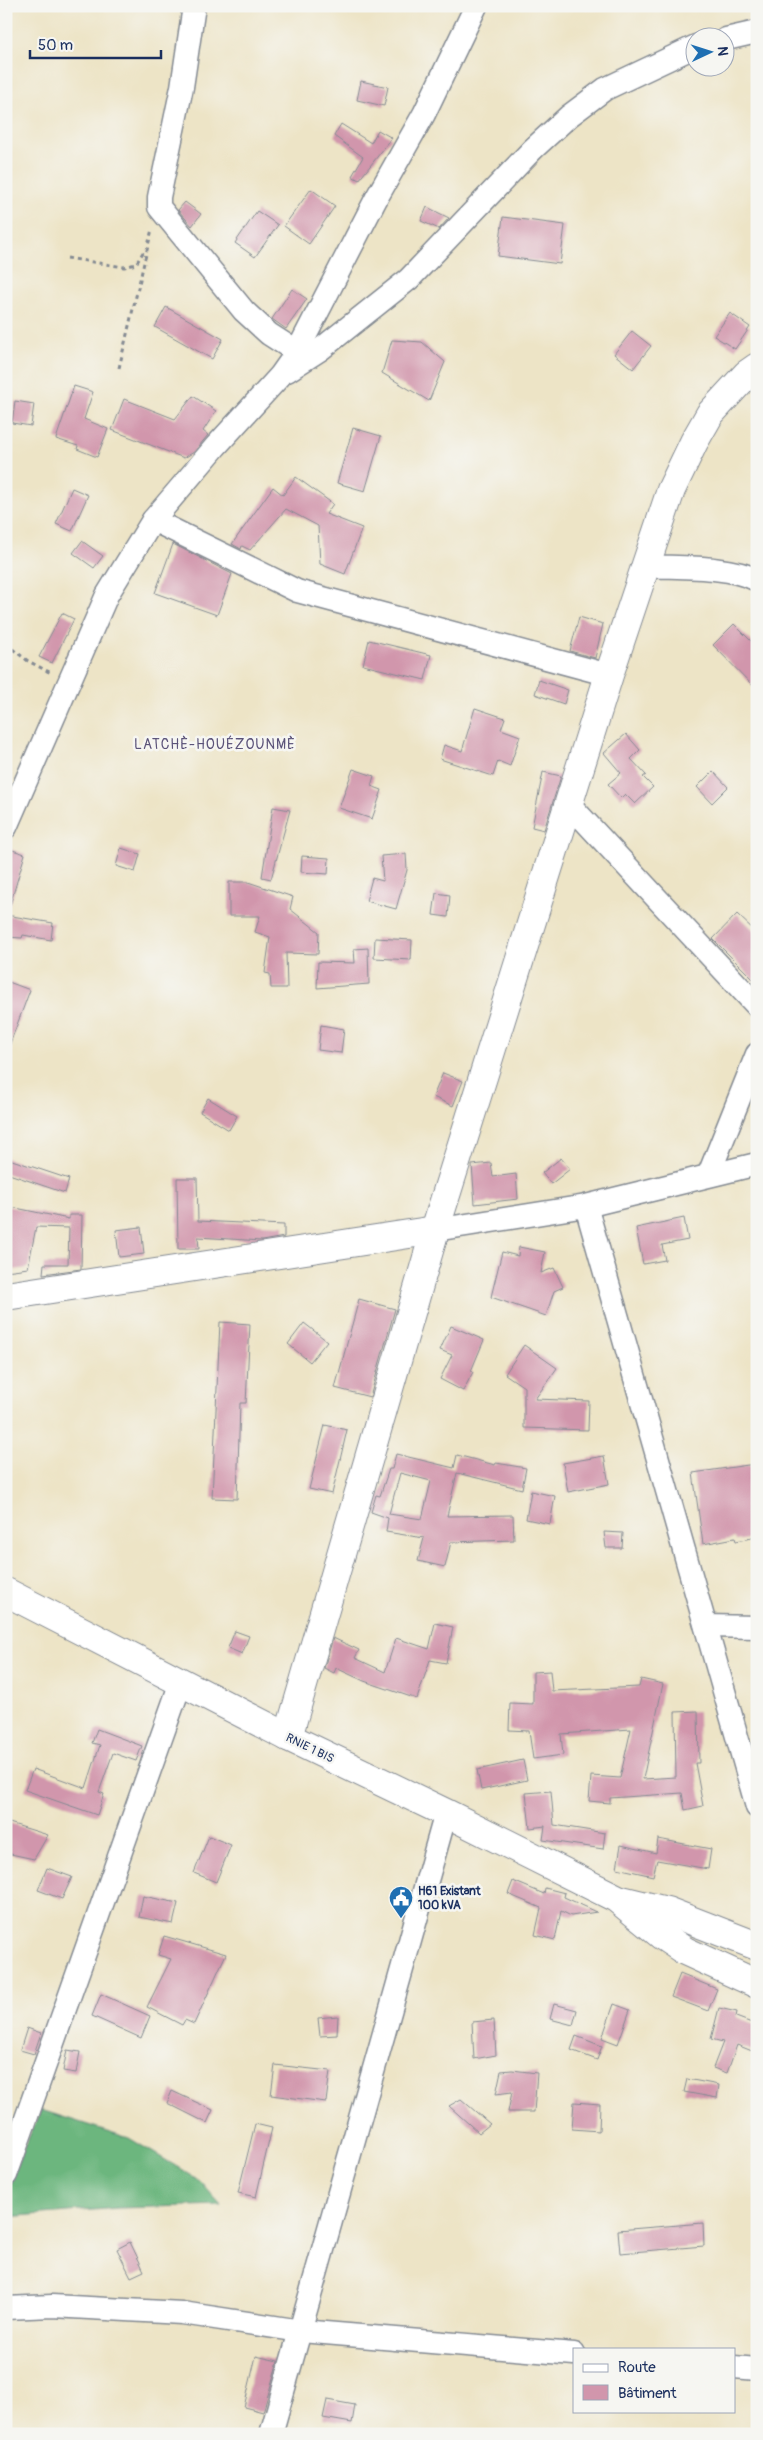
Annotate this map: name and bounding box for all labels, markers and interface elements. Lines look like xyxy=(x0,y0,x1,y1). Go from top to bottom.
scale bar xyxy=(30,28,161,60)
north arrow xyxy=(686,28,736,78)
text: 50 m xyxy=(38,36,73,55)
text: N xyxy=(714,46,731,56)
district label: LATCHÈ-HOUÉZOUNMÈ xyxy=(134,735,296,753)
street label: RNIE 1 BIS xyxy=(283,1730,336,1767)
place label: H61 Existant 100 kVA xyxy=(418,1884,482,1913)
public building icon: H61 Existant 100 kVA xyxy=(388,1885,414,1919)
legend xyxy=(573,2348,736,2412)
text: Route xyxy=(618,2358,656,2377)
text: Bâtiment xyxy=(618,2384,678,2403)

